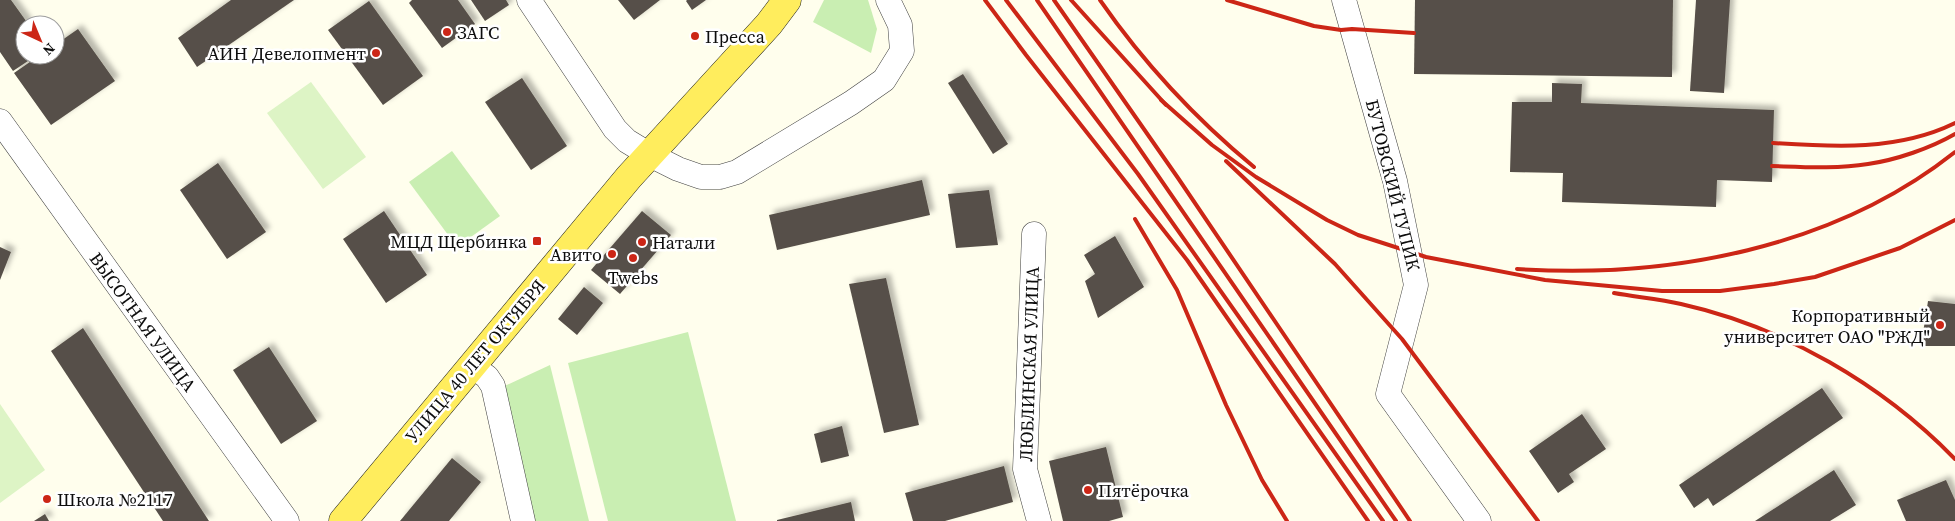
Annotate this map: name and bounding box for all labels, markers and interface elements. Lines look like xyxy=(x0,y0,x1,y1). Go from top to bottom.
north arrow xyxy=(15,15,65,65)
place label: ЗАГС xyxy=(457,20,499,45)
place label: Пресса xyxy=(705,24,766,49)
marker: ЗАГС xyxy=(441,26,453,38)
marker: Пресса xyxy=(689,30,701,42)
text: N xyxy=(38,39,60,60)
place label: АИН Девелопмент xyxy=(208,41,366,66)
marker: АИН Девелопмент xyxy=(370,47,382,59)
street label: БУТОВСКИЙ ТУПИК xyxy=(1360,97,1426,274)
place label: МЦД Щербинка xyxy=(390,229,528,254)
place label: Натали xyxy=(652,230,715,255)
marker: МЦД Щербинка xyxy=(531,235,543,247)
marker: Натали xyxy=(636,236,648,248)
place label: Авито xyxy=(550,242,602,267)
street label: ВЫСОТНАЯ УЛИЦА xyxy=(84,247,202,397)
marker: Авито xyxy=(606,248,618,260)
marker: Twebs xyxy=(627,252,639,264)
place label: Twebs xyxy=(608,265,659,290)
street label: ЛЮБЛИНСКАЯ УЛИЦА xyxy=(1013,266,1045,462)
street label: УЛИЦА 40 ЛЕТ ОКТЯБРЯ xyxy=(399,274,551,448)
place label: Корпоративный университет ОАО "РЖД" xyxy=(1724,303,1930,349)
marker: Корпоративный университет ОАО "РЖД" xyxy=(1934,319,1946,331)
place label: Пятёрочка xyxy=(1098,478,1190,503)
marker: Пятёрочка xyxy=(1082,484,1094,496)
place label: Школа №2117 xyxy=(57,487,173,512)
marker: Школа №2117 xyxy=(41,493,53,505)

